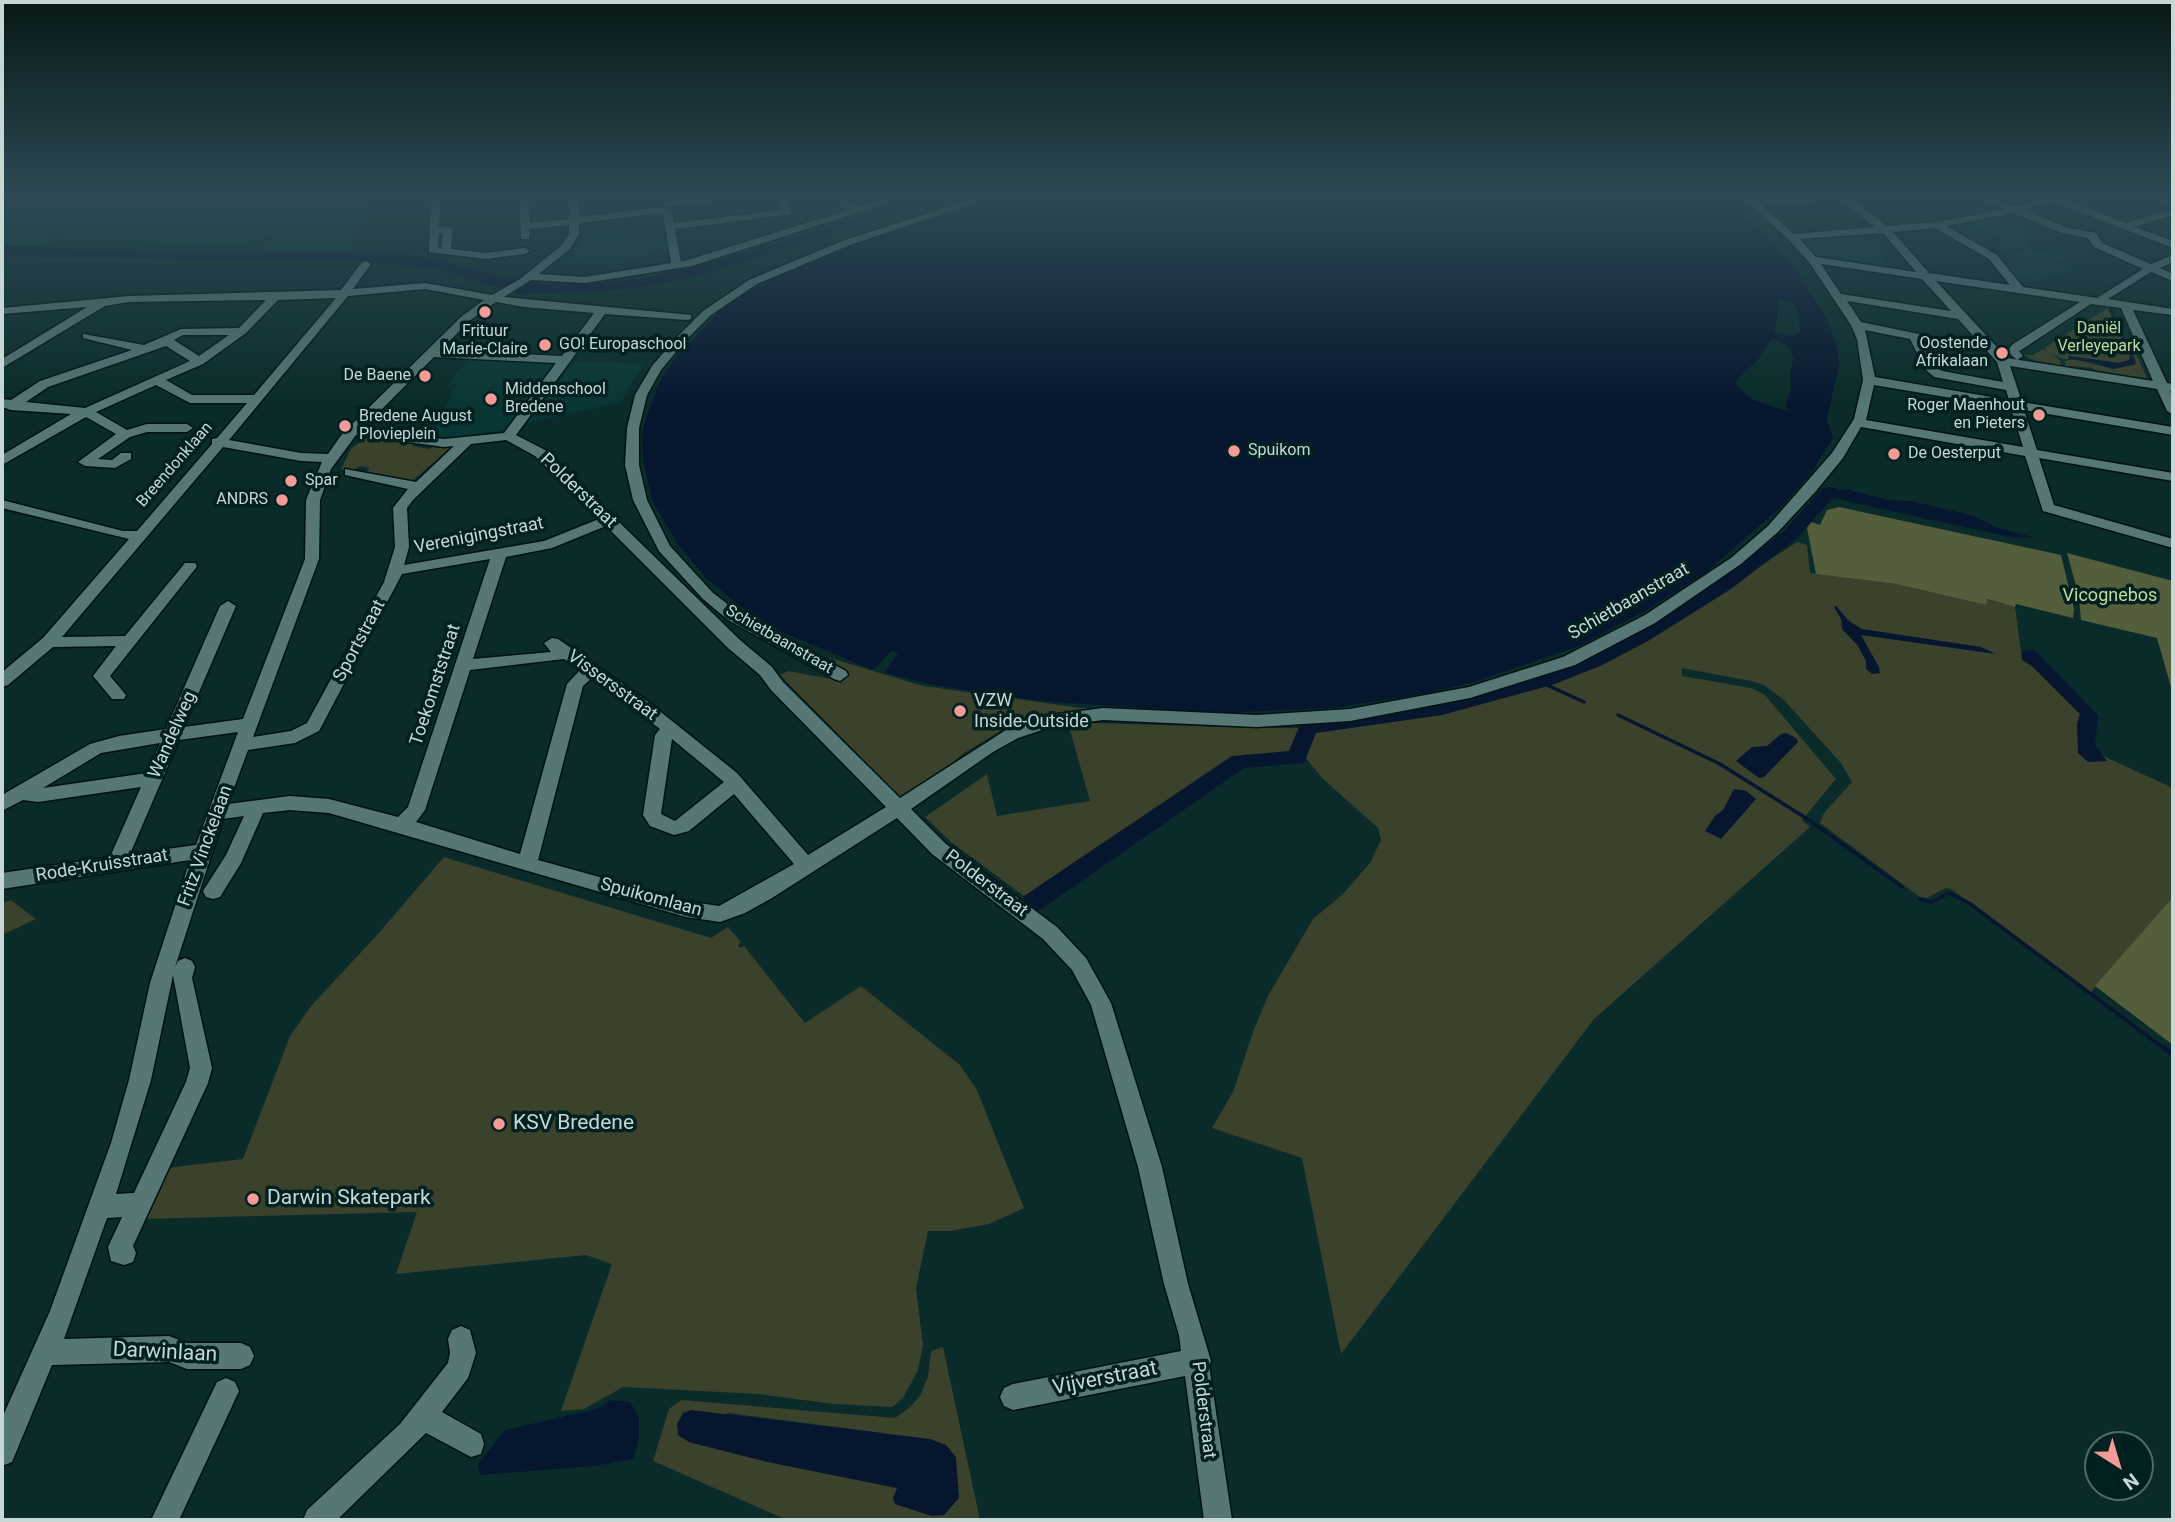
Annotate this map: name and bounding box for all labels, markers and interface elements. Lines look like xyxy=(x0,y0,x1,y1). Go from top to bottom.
marker: Frituur Marie-Claire xyxy=(477,304,493,320)
park label: Daniël Verleyepark xyxy=(2057,319,2141,357)
place label: Frituur Marie-Claire xyxy=(442,322,528,360)
place label: Oostende Afrikalaan xyxy=(1916,334,1988,372)
place label: GO! Europaschool xyxy=(559,335,686,355)
marker: GO! Europaschool xyxy=(537,337,553,353)
marker: Oostende Afrikalaan xyxy=(1994,345,2010,361)
place label: De Baene xyxy=(344,366,411,386)
marker: De Baene xyxy=(417,368,433,384)
place label: Middenschool Bredene xyxy=(505,380,606,418)
marker: Middenschool Bredene xyxy=(483,391,499,407)
place label: Roger Maenhout en Pieters xyxy=(1907,396,2025,434)
place label: Bredene August Plovieplein xyxy=(359,407,472,445)
marker: Roger Maenhout en Pieters xyxy=(2031,407,2047,423)
marker: Bredene August Plovieplein xyxy=(337,418,353,434)
street label: Breendonklaan xyxy=(133,419,217,511)
place label: Spuikom xyxy=(1248,441,1310,461)
marker: Spuikom xyxy=(1226,443,1242,459)
place label: De Oesterput xyxy=(1908,444,2001,464)
marker: De Oesterput xyxy=(1886,446,1902,462)
street label: Polderstraat xyxy=(535,449,621,533)
place label: Spar xyxy=(305,471,338,491)
marker: Spar xyxy=(283,473,299,489)
place label: ANDRS xyxy=(216,490,268,510)
marker: ANDRS xyxy=(274,492,290,508)
street label: Verenigingstraat xyxy=(412,513,546,559)
street label: Schietbaanstraat xyxy=(1565,559,1693,645)
park label: Vicognebos xyxy=(2063,585,2157,607)
street label: Sportstraat xyxy=(329,596,391,686)
street label: Schietbaanstraat xyxy=(722,601,836,679)
street label: Toekomststraat xyxy=(406,622,466,748)
street label: Vissersstraat xyxy=(563,646,661,726)
street label: Wandelweg xyxy=(144,688,202,782)
place label: VZW Inside-Outside xyxy=(974,690,1089,732)
marker: VZW Inside-Outside xyxy=(952,703,968,719)
street label: Fritz Vinckelaan xyxy=(174,783,238,909)
street label: Rode-Kruisstraat xyxy=(34,845,170,887)
street label: Polderstraat xyxy=(940,846,1032,922)
street label: Spuikomlaan xyxy=(598,874,704,922)
place label: KSV Bredene xyxy=(513,1111,634,1137)
marker: KSV Bredene xyxy=(491,1116,507,1132)
place label: Darwin Skatepark xyxy=(267,1186,431,1212)
marker: Darwin Skatepark xyxy=(245,1191,261,1207)
street label: Darwinlaan xyxy=(112,1338,218,1368)
street label: Vijverstraat xyxy=(1051,1357,1159,1401)
street label: Polderstraat xyxy=(1186,1360,1220,1460)
north arrow xyxy=(2084,1431,2154,1501)
text: N xyxy=(2118,1468,2143,1495)

